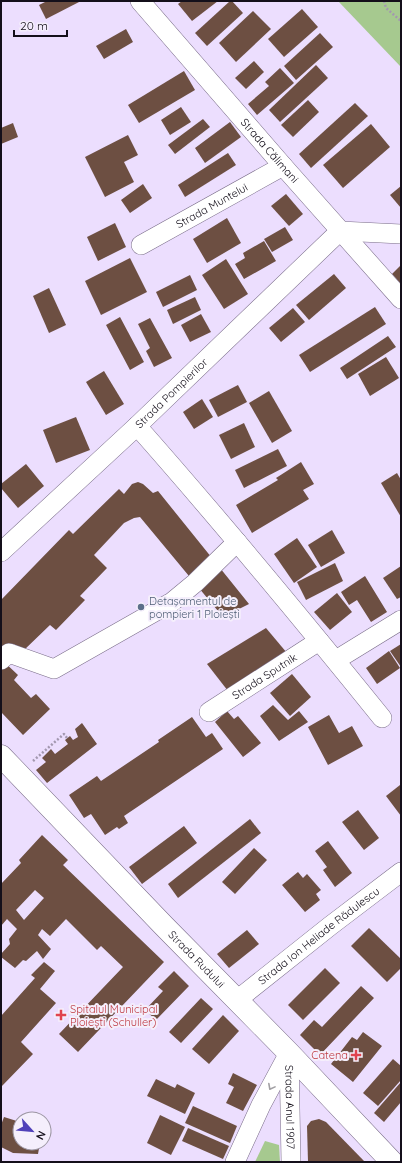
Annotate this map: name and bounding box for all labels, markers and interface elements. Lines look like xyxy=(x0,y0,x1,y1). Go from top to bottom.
scale bar xyxy=(14,12,67,38)
text: 20 m xyxy=(20,18,48,33)
street label: Strada Călimani xyxy=(238,115,302,186)
street label: Strada Muntelui xyxy=(174,180,250,231)
street label: Strada Pompierilor xyxy=(132,354,211,431)
place label: Detaşamentul de pompieri 1 Ploieşti xyxy=(149,594,240,621)
marker: Detaşamentul de pompieri 1 Ploieşti xyxy=(136,602,146,612)
street label: Strada Sputnik xyxy=(229,650,300,702)
street label: Strada Ion Heliade Rădulescu xyxy=(255,884,382,988)
street label: Strada Rudului xyxy=(165,928,228,991)
place label: Spitalul Municipal Ploiești (Schuller) xyxy=(70,1002,158,1029)
marker: Spitalul Municipal Ploiești (Schuller) xyxy=(55,1009,67,1021)
place label: Catena xyxy=(311,1048,348,1062)
marker: Catena xyxy=(351,1050,361,1060)
street label: Strada Anul 1907 xyxy=(282,1065,298,1150)
one-way arrow xyxy=(268,1083,276,1090)
north arrow xyxy=(12,1111,52,1151)
text: N xyxy=(33,1129,49,1142)

